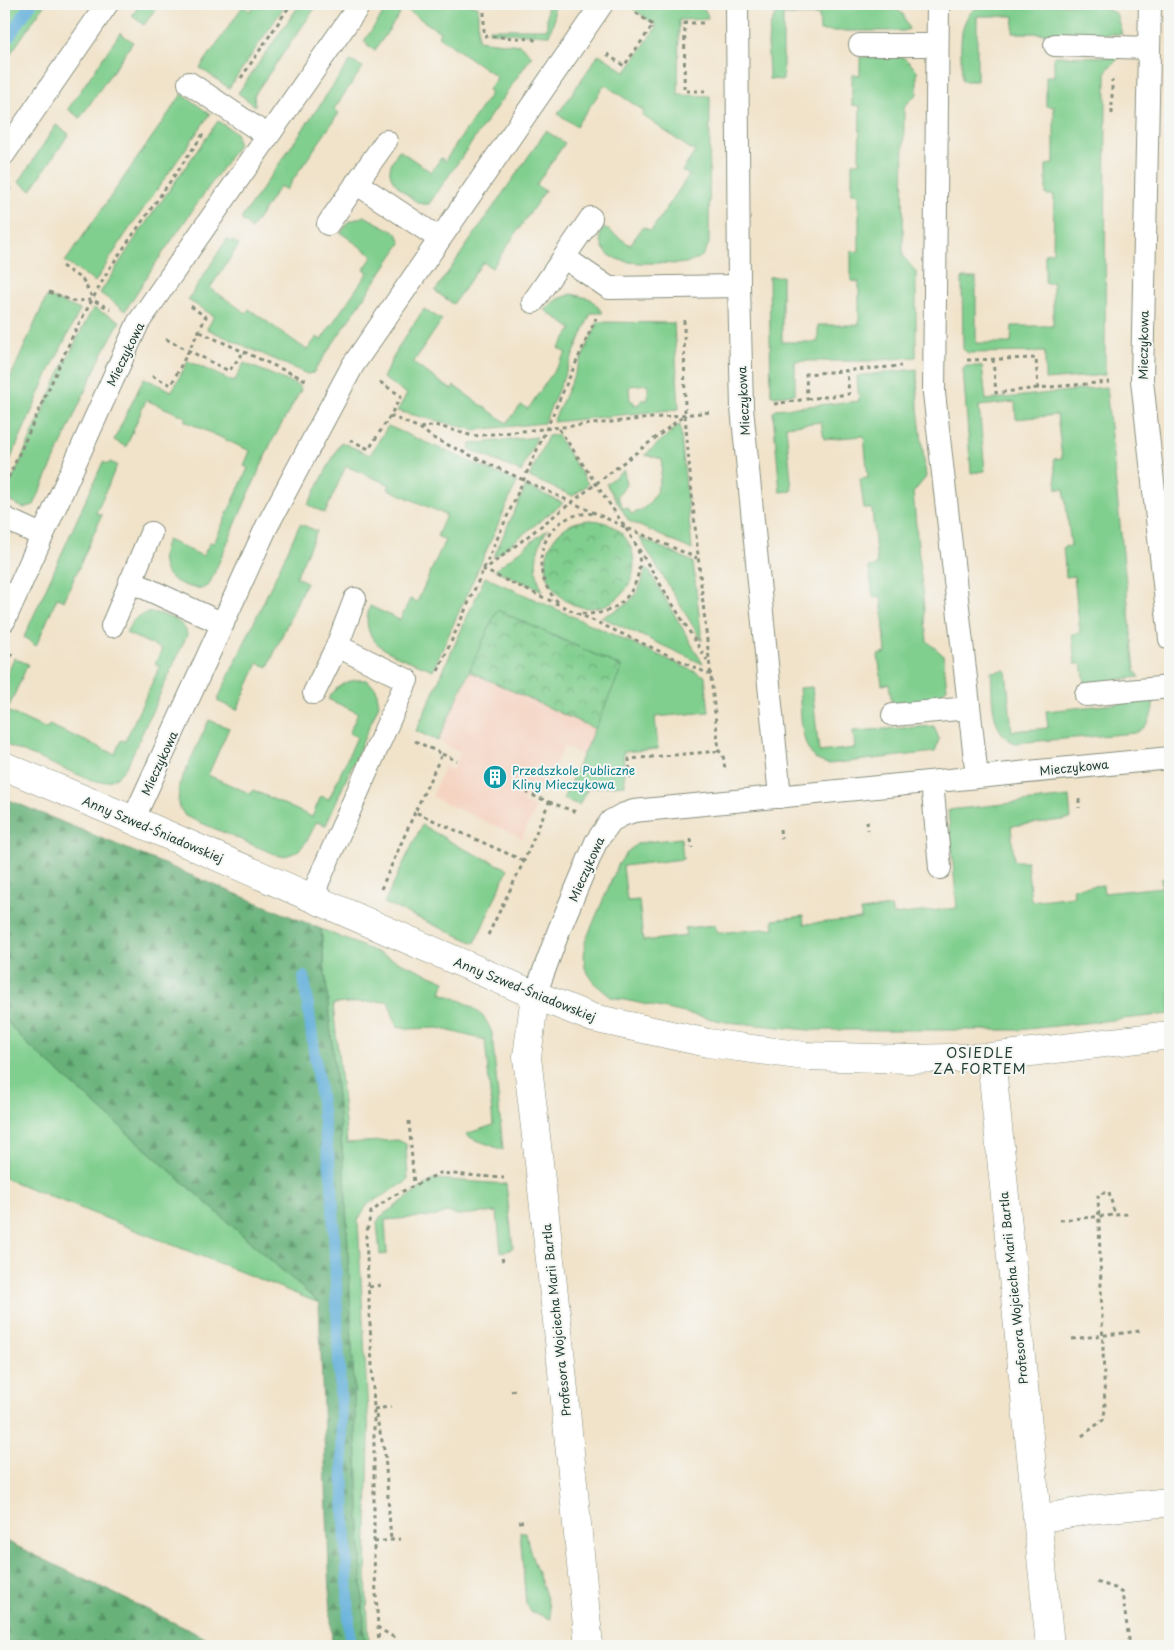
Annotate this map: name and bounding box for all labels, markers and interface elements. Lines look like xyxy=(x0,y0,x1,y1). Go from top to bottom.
street label: Mieczykowa xyxy=(1133,310,1153,380)
street label: Mieczykowa xyxy=(102,318,149,389)
street label: Mieczykowa xyxy=(732,365,754,436)
street label: Mieczykowa xyxy=(136,727,182,798)
street label: Mieczykowa xyxy=(1039,754,1110,780)
place label: Przedszkole Publiczne Kliny Mieczykowa xyxy=(512,761,635,793)
building icon: Przedszkole Publiczne Kliny Mieczykowa xyxy=(482,764,508,790)
street label: Anny Szwed-Śniadowskiej xyxy=(80,791,226,867)
street label: Mieczykowa xyxy=(564,833,609,904)
street label: Anny Szwed-Śniadowskiej xyxy=(451,952,599,1026)
district label: OSIEDLE ZA FORTEM xyxy=(933,1042,1027,1079)
street label: Profesora Wojciecha Marii Bartla xyxy=(994,1190,1032,1385)
street label: Profesora Wojciecha Marii Bartla xyxy=(537,1222,575,1417)

